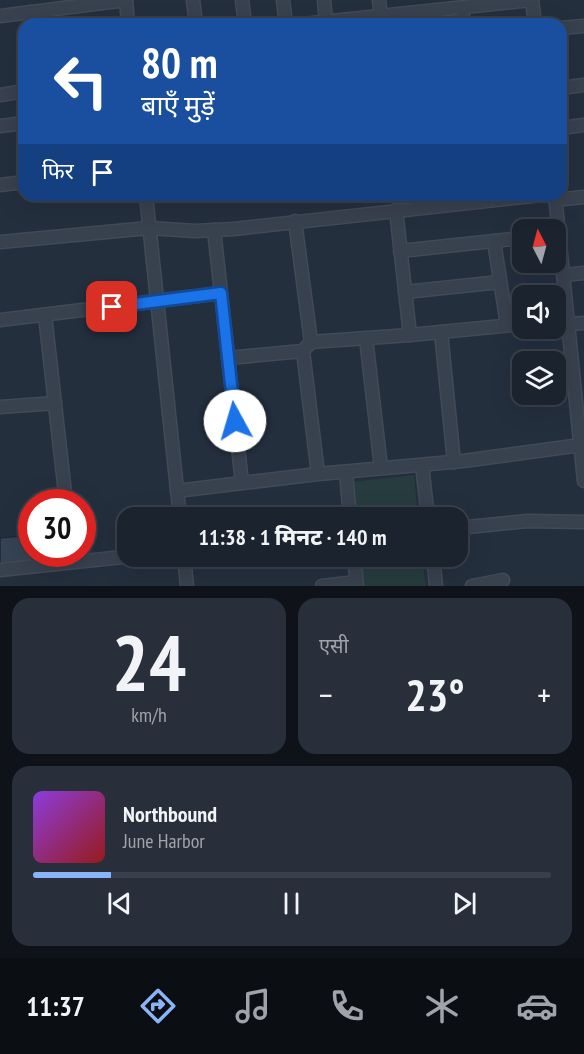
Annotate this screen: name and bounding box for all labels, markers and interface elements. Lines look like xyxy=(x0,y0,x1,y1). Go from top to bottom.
text: 80 m xyxy=(141,35,218,90)
icon: left xyxy=(42,42,120,120)
text: बाएँ मुड़ें xyxy=(141,88,215,122)
icon: arrive xyxy=(86,156,119,189)
text: फिर xyxy=(42,157,74,185)
north arrow xyxy=(512,219,566,273)
map controls xyxy=(512,219,566,405)
pin xyxy=(86,281,137,332)
button: sound xyxy=(512,285,566,339)
icon: arrive xyxy=(95,290,128,323)
button: layers xyxy=(512,351,566,405)
position arrow xyxy=(203,389,267,453)
speed limit sign: 30 xyxy=(18,489,96,567)
text: 11:38 · 1 मिनट · 140 m xyxy=(199,523,387,551)
text: 24 xyxy=(112,612,186,713)
text: एसी xyxy=(319,633,349,659)
text: 23° xyxy=(405,665,465,723)
text: − xyxy=(319,673,333,716)
text: + xyxy=(537,673,551,716)
text: km/h xyxy=(131,702,167,728)
text: Northbound xyxy=(123,800,217,828)
text: June Harbor xyxy=(123,828,205,854)
icon: previous xyxy=(103,887,136,920)
icon: pause xyxy=(275,887,308,920)
icon: next xyxy=(448,887,481,920)
icon: directions xyxy=(137,985,179,1027)
icon: music xyxy=(232,985,274,1027)
icon: phone xyxy=(326,985,368,1027)
icon: climate xyxy=(421,985,463,1027)
icon: car xyxy=(516,985,558,1027)
text: 11:37 xyxy=(26,989,85,1023)

